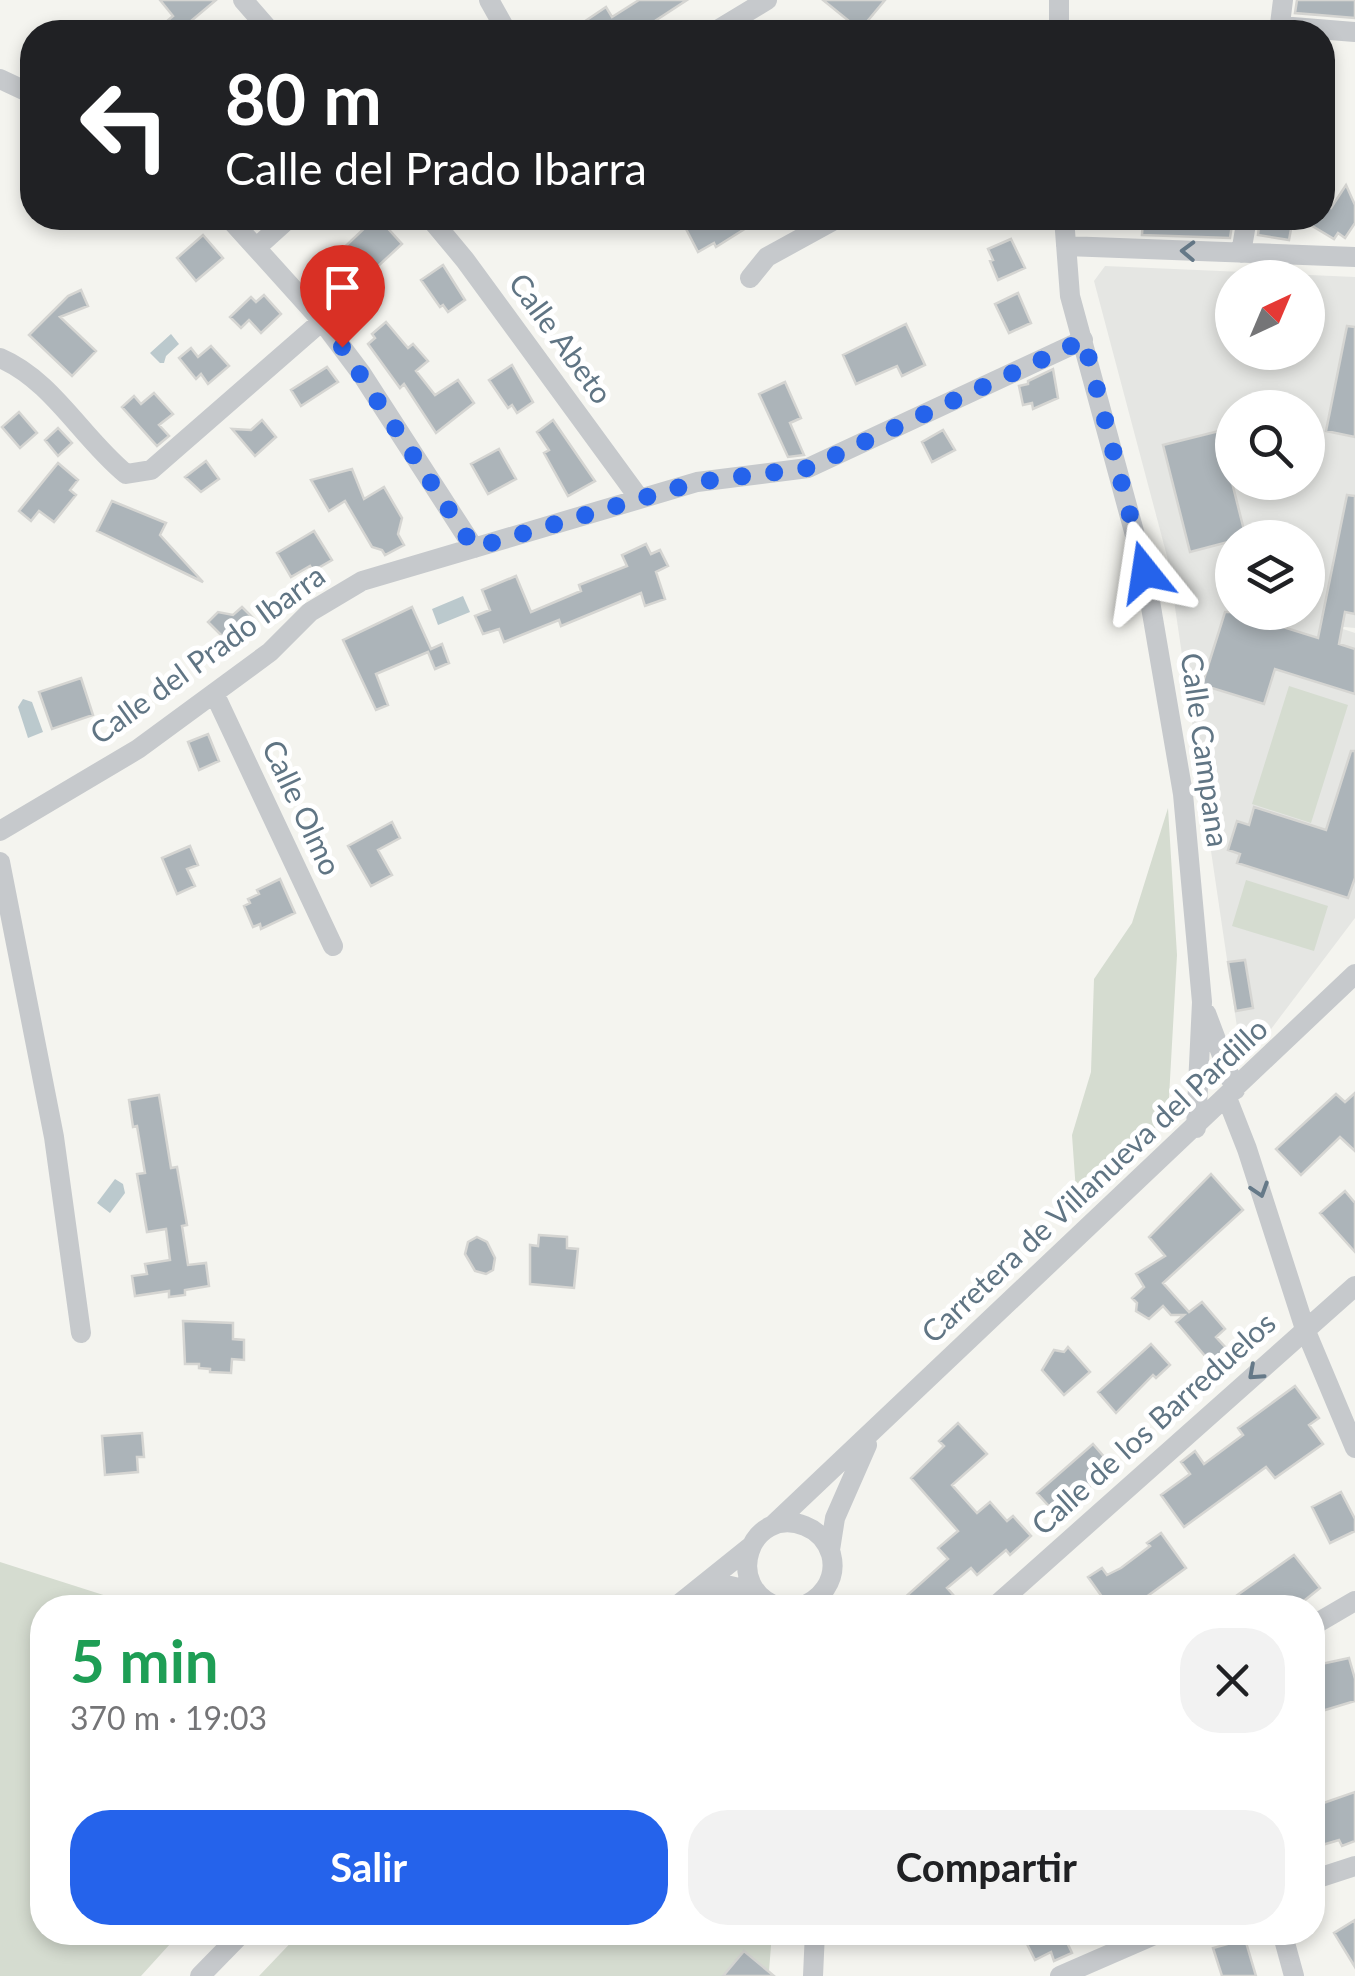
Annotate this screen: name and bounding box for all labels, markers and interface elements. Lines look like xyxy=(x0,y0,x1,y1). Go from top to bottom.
text: 80 m xyxy=(225,56,382,140)
icon: left xyxy=(60,60,190,190)
text: Calle del Prado Ibarra xyxy=(225,141,647,195)
one-way arrow xyxy=(1179,241,1195,262)
pin xyxy=(300,245,385,348)
icon: arrive xyxy=(315,260,370,315)
north arrow xyxy=(1215,260,1325,370)
map controls xyxy=(1215,260,1325,630)
street label: Calle Abeto xyxy=(502,266,621,410)
button: search xyxy=(1215,390,1325,500)
position arrow xyxy=(1093,520,1197,624)
button: layers xyxy=(1215,520,1325,630)
street label: Calle del Prado Ibarra xyxy=(82,556,331,751)
street label: Calle Campana xyxy=(1175,650,1237,849)
street label: Calle Olmo xyxy=(256,734,350,881)
street label: Carretera de Villanueva del Pardillo xyxy=(913,1010,1274,1349)
one-way arrow xyxy=(1248,1180,1269,1197)
street label: Calle de los Barreduelos xyxy=(1023,1304,1282,1541)
one-way arrow xyxy=(1248,1362,1267,1380)
text: 5 min xyxy=(70,1624,219,1696)
button: close xyxy=(1180,1628,1285,1733)
text: 370 m · 19:03 xyxy=(70,1698,267,1737)
button: Salir xyxy=(70,1810,668,1925)
button: Compartir xyxy=(688,1810,1285,1925)

